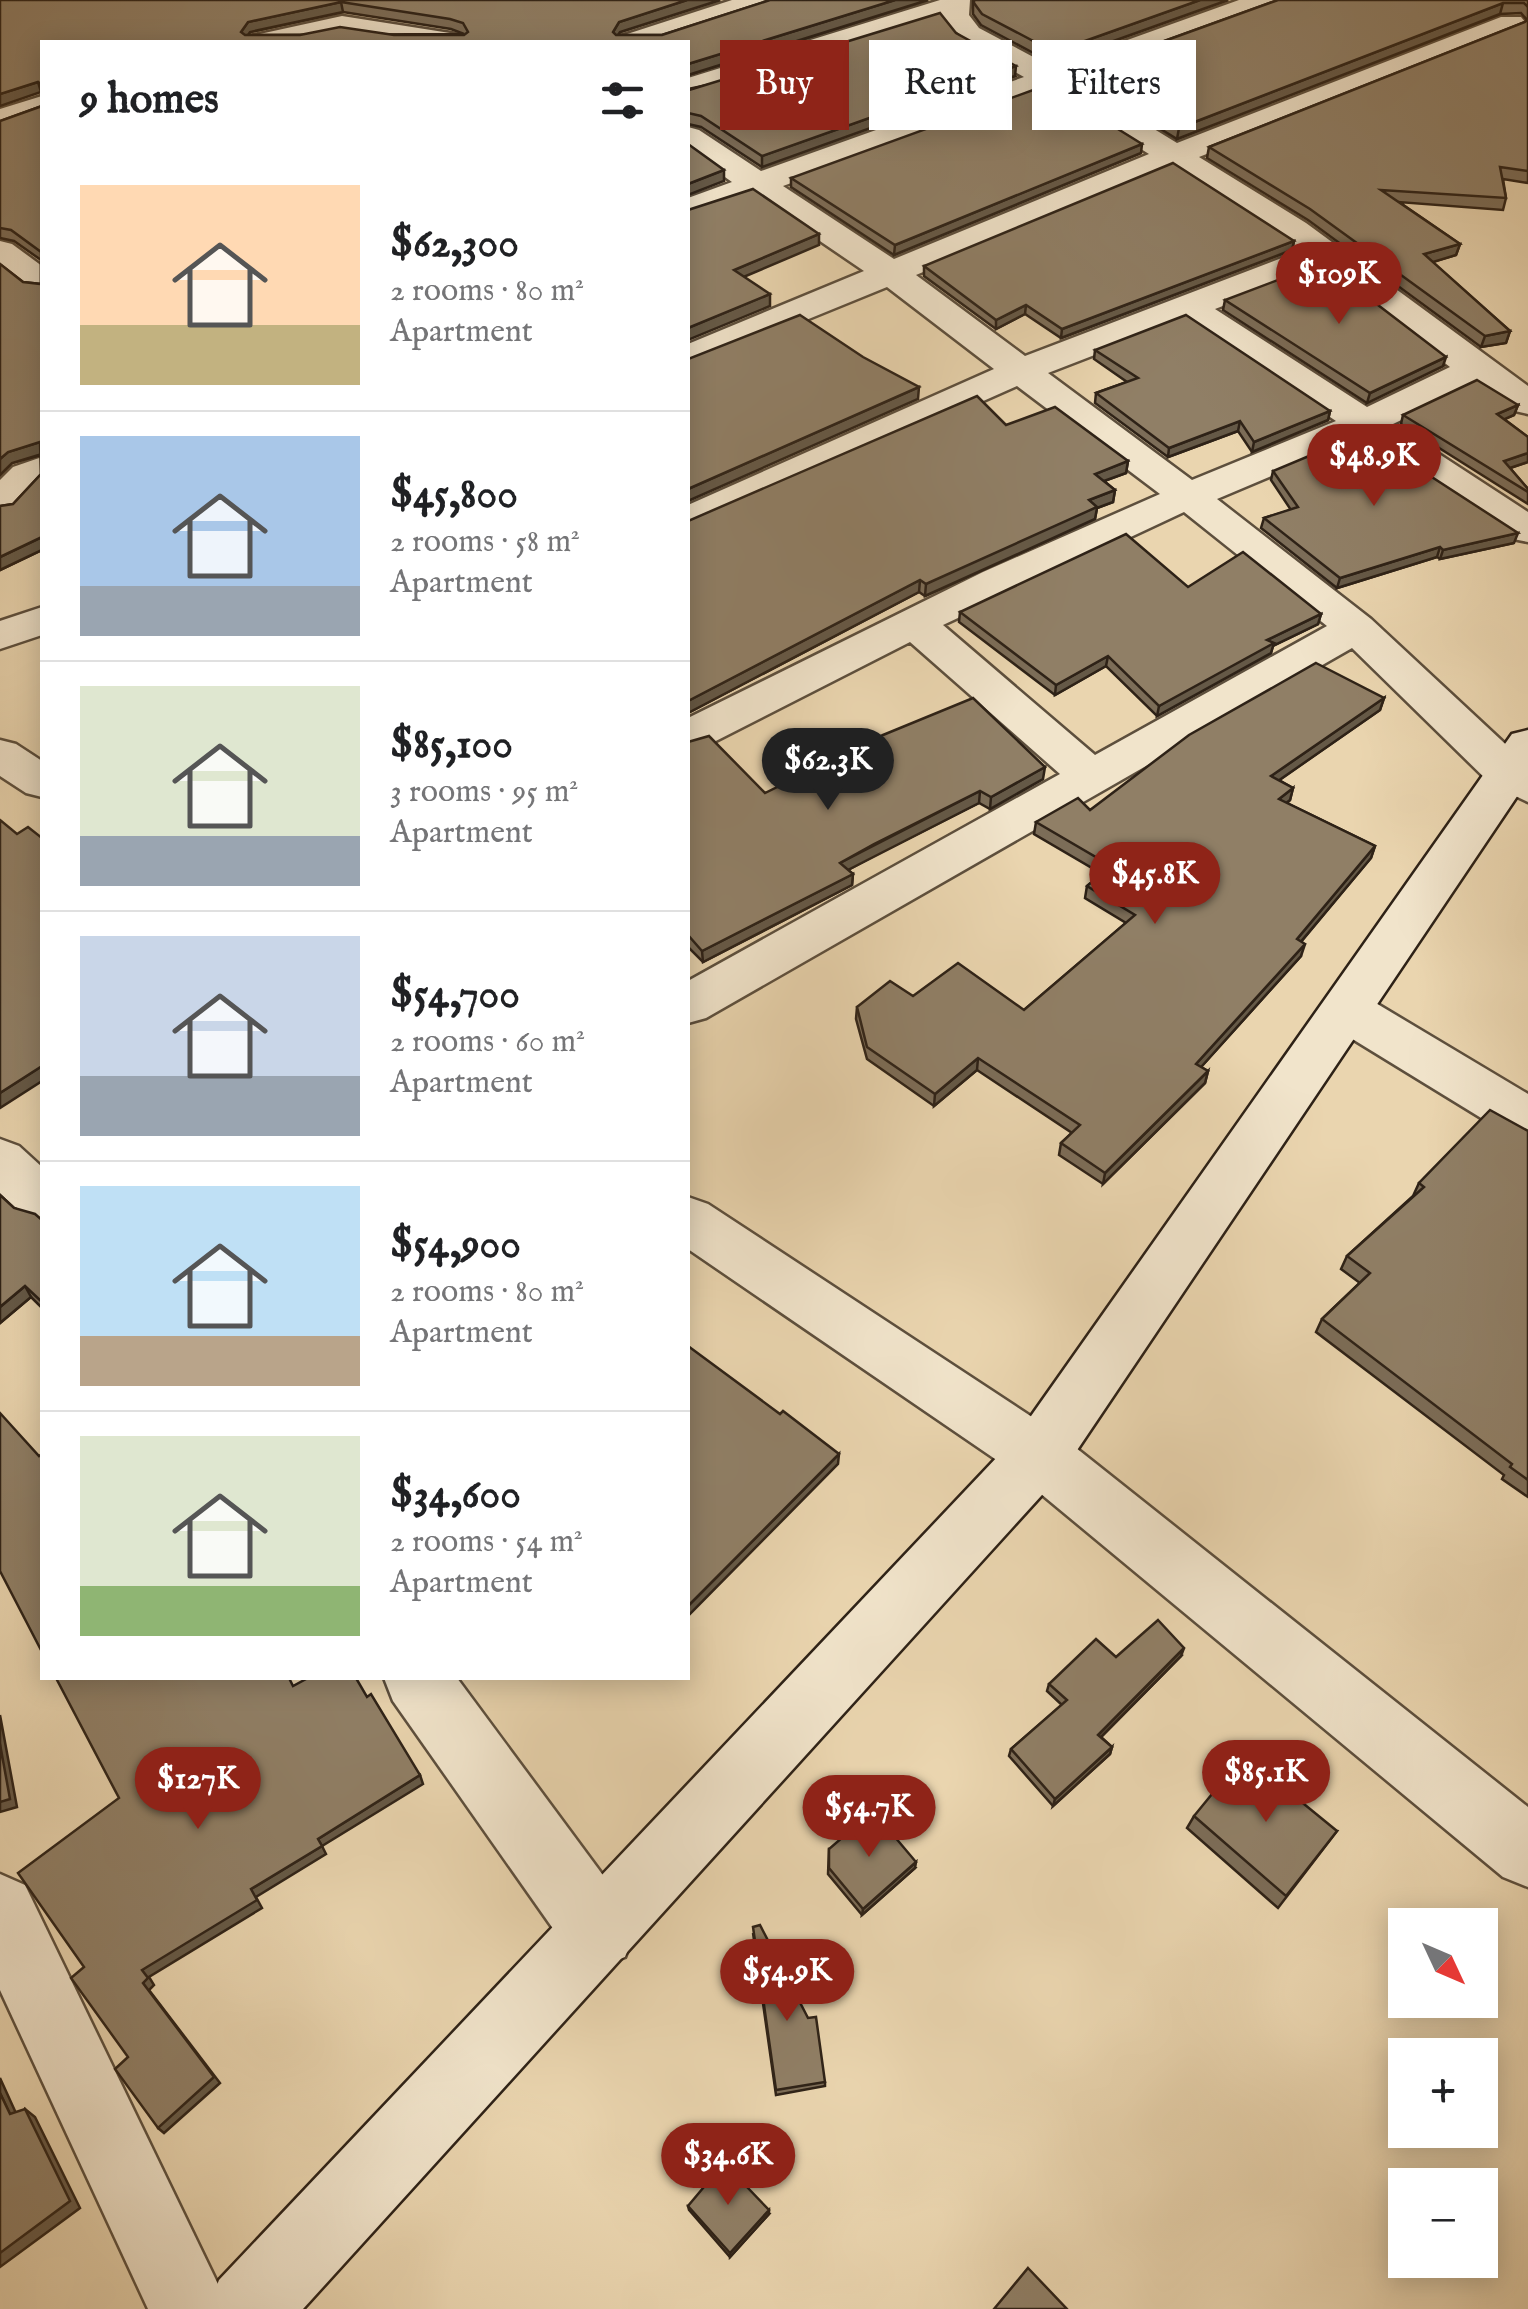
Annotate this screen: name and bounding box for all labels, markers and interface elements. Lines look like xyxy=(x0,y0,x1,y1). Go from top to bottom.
chip: Buy xyxy=(720,40,849,130)
chip: Rent xyxy=(869,40,1012,130)
chip: Filters xyxy=(1032,40,1196,130)
icon: filters xyxy=(595,73,650,128)
text: 9 homes xyxy=(80,74,219,127)
text: $62,300 xyxy=(390,218,519,271)
icon: home xyxy=(160,225,280,345)
pin: $109K xyxy=(1269,242,1409,327)
text: $109K xyxy=(1298,254,1380,295)
text: 2 rooms · 80 m² xyxy=(390,271,584,312)
text: Apartment xyxy=(390,312,533,353)
pin: $48.9K xyxy=(1293,424,1455,509)
text: $48.9K xyxy=(1329,436,1419,477)
text: $45,800 xyxy=(390,469,518,522)
icon: home xyxy=(160,476,280,596)
text: 2 rooms · 58 m² xyxy=(390,522,580,563)
text: Apartment xyxy=(390,563,533,604)
text: $85,100 xyxy=(390,719,513,772)
icon: home xyxy=(160,726,280,846)
pin: $62.3K xyxy=(747,728,909,813)
text: $62.3K xyxy=(784,740,872,781)
text: 3 rooms · 95 m² xyxy=(390,772,578,813)
text: Apartment xyxy=(390,813,533,854)
pin: $45.8K xyxy=(1074,842,1236,927)
text: $45.8K xyxy=(1111,854,1199,895)
text: $54,700 xyxy=(390,969,520,1022)
icon: home xyxy=(160,976,280,1096)
text: 2 rooms · 60 m² xyxy=(390,1022,585,1063)
text: Apartment xyxy=(390,1063,533,1104)
text: $54,900 xyxy=(390,1219,521,1272)
icon: home xyxy=(160,1226,280,1346)
text: 2 rooms · 80 m² xyxy=(390,1272,584,1313)
text: Apartment xyxy=(390,1313,533,1354)
text: $34,600 xyxy=(390,1469,521,1522)
icon: home xyxy=(160,1476,280,1596)
text: 2 rooms · 54 m² xyxy=(390,1522,583,1563)
text: Apartment xyxy=(390,1563,533,1604)
pin: $85.1K xyxy=(1185,1740,1347,1825)
pin: $127K xyxy=(128,1747,268,1832)
text: $85.1K xyxy=(1224,1752,1308,1793)
text: $127K xyxy=(157,1759,239,1800)
pin: $54.7K xyxy=(788,1775,950,1860)
text: $54.7K xyxy=(825,1787,913,1828)
north arrow xyxy=(1388,1908,1498,2018)
map controls xyxy=(1388,1908,1498,2278)
pin: $54.9K xyxy=(706,1939,868,2024)
text: $54.9K xyxy=(742,1951,832,1992)
button: + xyxy=(1388,2038,1498,2148)
pin: $34.6K xyxy=(647,2123,809,2208)
text: $34.6K xyxy=(683,2135,773,2176)
button: − xyxy=(1388,2168,1498,2278)

